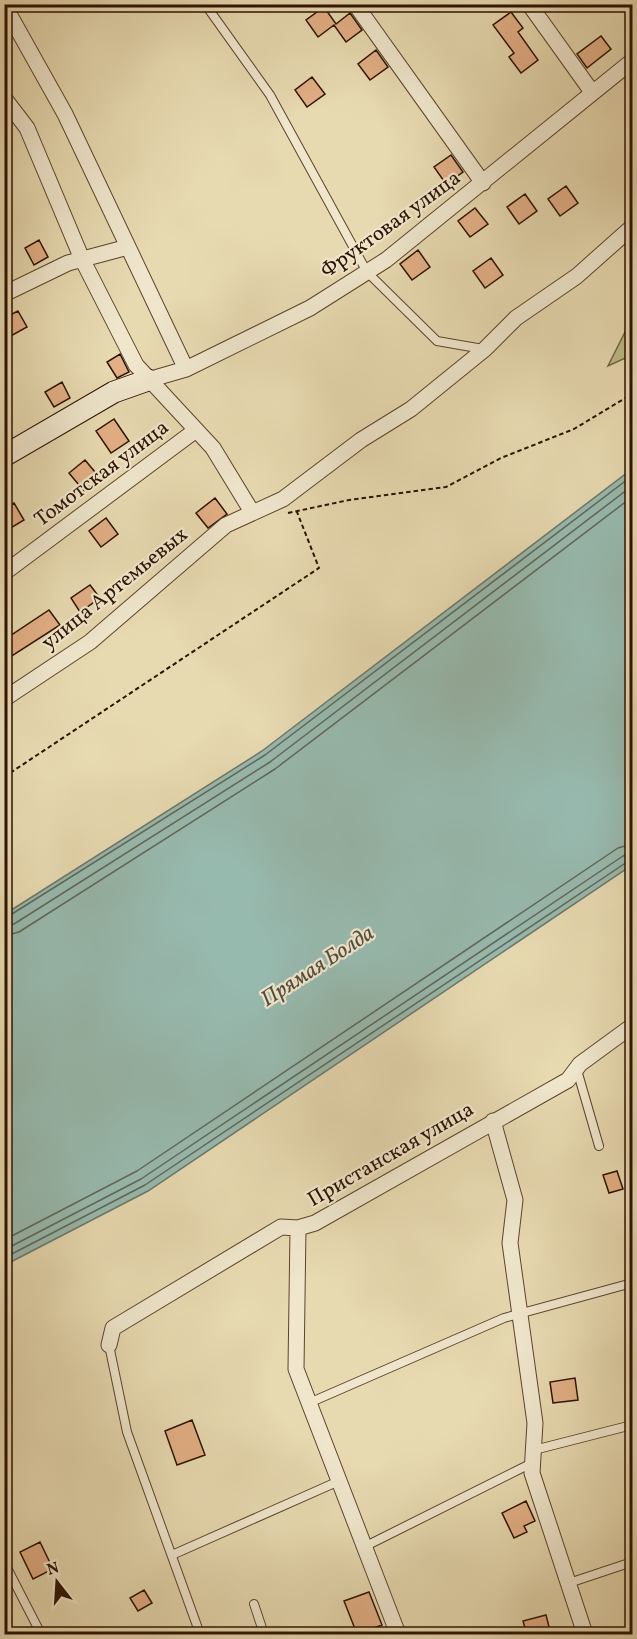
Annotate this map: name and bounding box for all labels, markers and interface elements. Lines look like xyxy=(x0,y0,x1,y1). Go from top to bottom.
street label: Фруктовая улица xyxy=(315,164,467,286)
street label: Томотская улица xyxy=(29,414,175,534)
street label: улица Артемьевых xyxy=(36,521,194,657)
water label: Прямая Болда xyxy=(255,919,381,1015)
street label: Пристанская улица xyxy=(302,1096,480,1214)
north arrow xyxy=(27,1552,87,1612)
text: N xyxy=(44,1557,62,1582)

